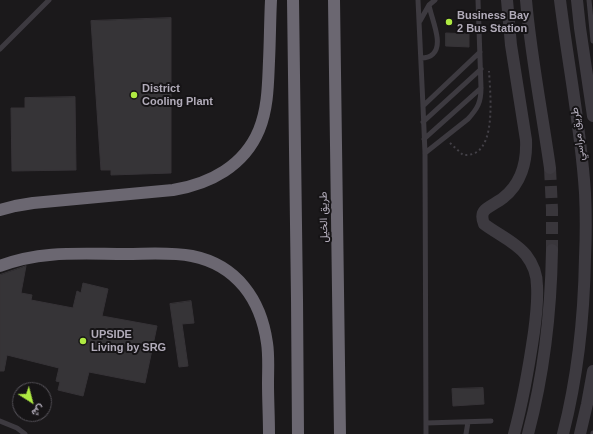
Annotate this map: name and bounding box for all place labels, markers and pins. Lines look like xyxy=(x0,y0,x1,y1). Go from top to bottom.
place label: Business Bay 2 Bus Station xyxy=(457,9,529,35)
marker: Business Bay 2 Bus Station xyxy=(444,17,454,27)
place label: District Cooling Plant xyxy=(142,82,213,108)
marker: District Cooling Plant xyxy=(129,90,139,100)
place label: UPSIDE Living by SRG xyxy=(91,328,166,354)
marker: UPSIDE Living by SRG xyxy=(78,336,88,346)

